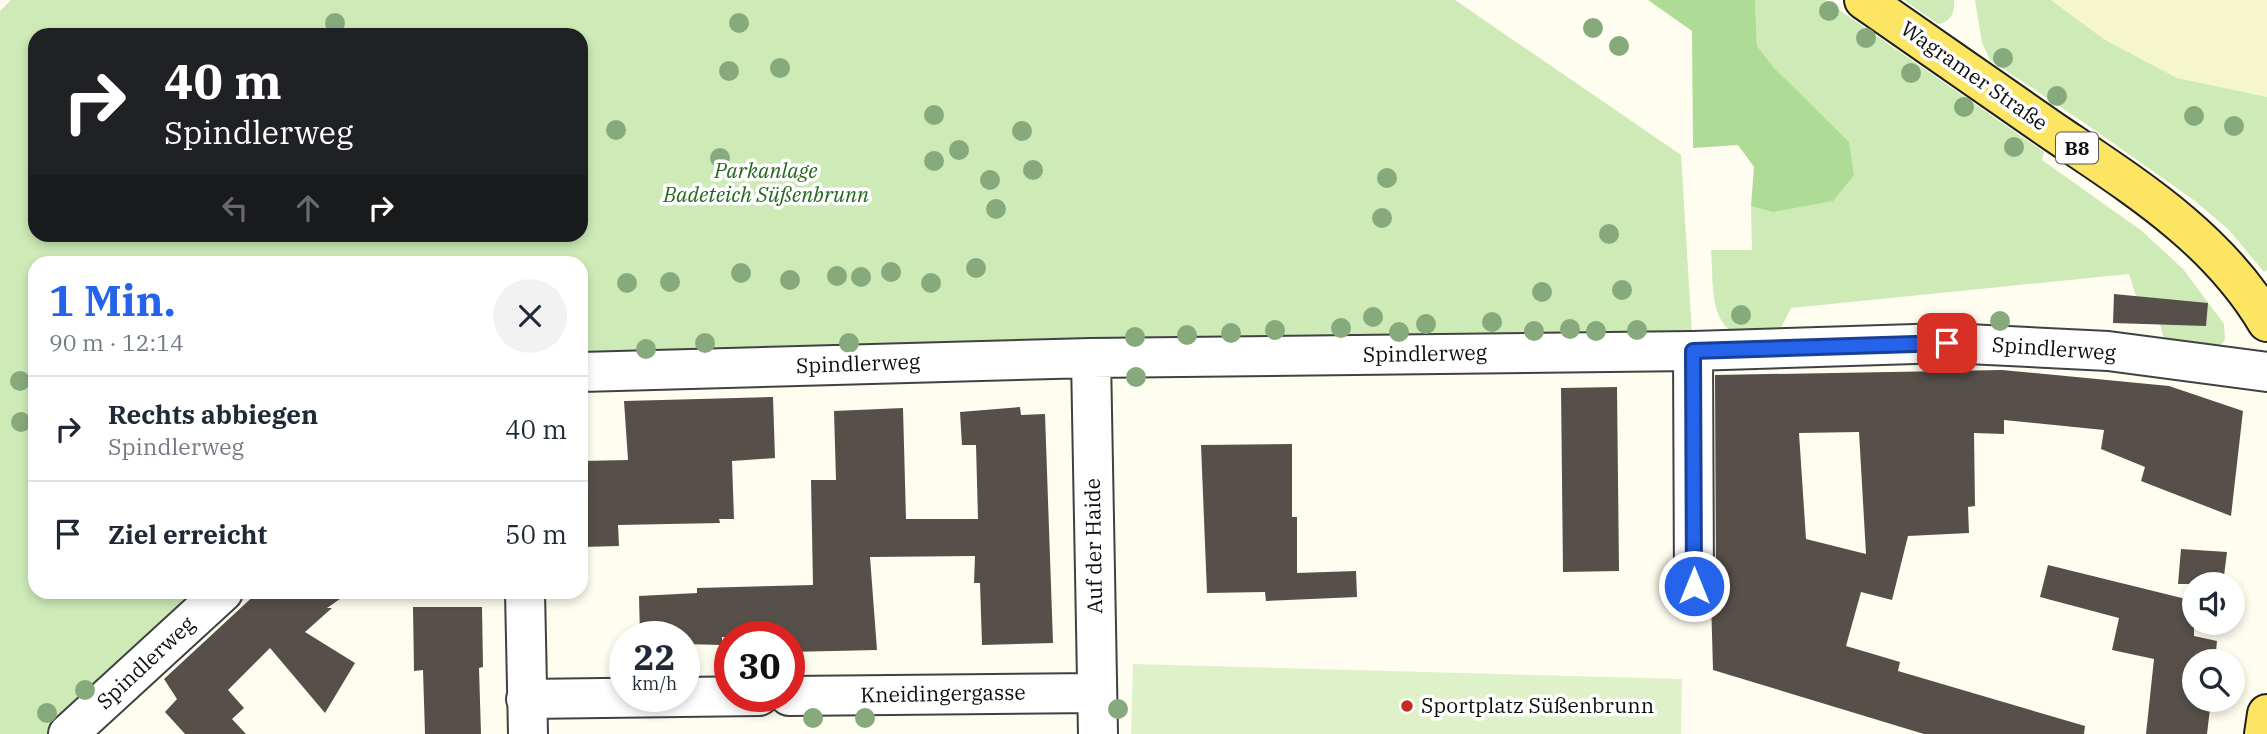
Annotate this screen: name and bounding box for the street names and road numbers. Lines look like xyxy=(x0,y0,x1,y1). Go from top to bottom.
street label: Wagramer Straße xyxy=(1896,14,2054,136)
road number: B8 xyxy=(2056,132,2098,164)
street label: Spindlerweg xyxy=(1991,330,2118,366)
street label: Spindlerweg xyxy=(1363,338,1488,368)
street label: Spindlerweg xyxy=(795,347,921,379)
street label: Auf der Haide xyxy=(1078,478,1108,614)
street label: Spindlerweg xyxy=(90,609,201,715)
street label: Kneidingergasse xyxy=(860,678,1026,708)

